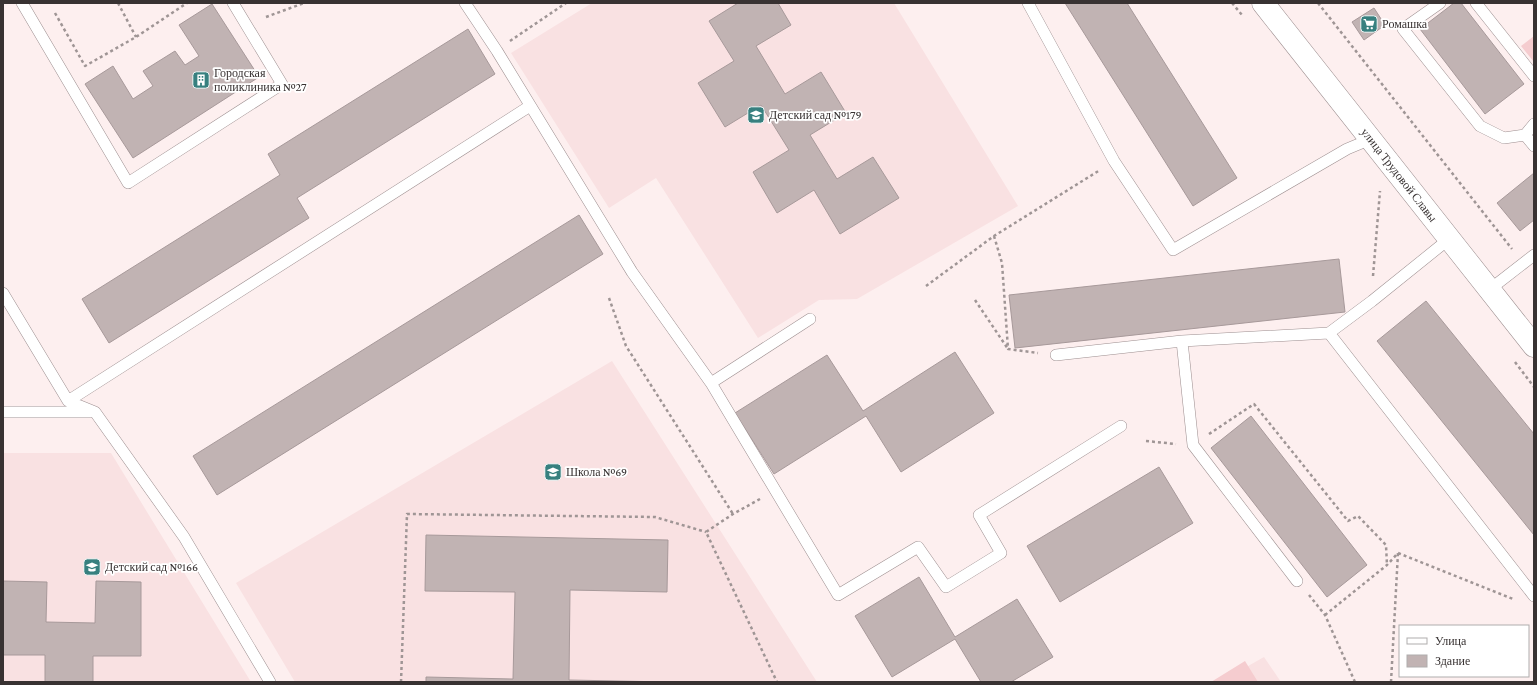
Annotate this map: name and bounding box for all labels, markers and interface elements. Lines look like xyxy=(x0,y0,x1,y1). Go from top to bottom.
supermarket icon: Ромашка xyxy=(1359,14,1379,34)
place label: Ромашка xyxy=(1382,17,1428,31)
place label: Городская поликлиника №27 xyxy=(214,66,307,94)
building icon: Городская поликлиника №27 xyxy=(191,70,211,90)
school or university icon: Детский сад №179 xyxy=(746,105,766,125)
place label: Детский сад №179 xyxy=(769,108,862,122)
street label: улица Трудовой Славы xyxy=(1358,125,1440,225)
school or university icon: Школа №69 xyxy=(543,462,563,482)
place label: Школа №69 xyxy=(566,465,627,479)
school or university icon: Детский сад №166 xyxy=(82,557,102,577)
place label: Детский сад №166 xyxy=(105,560,198,574)
legend xyxy=(1399,625,1529,677)
text: Улица xyxy=(1435,634,1467,648)
text: Здание xyxy=(1435,654,1470,668)

